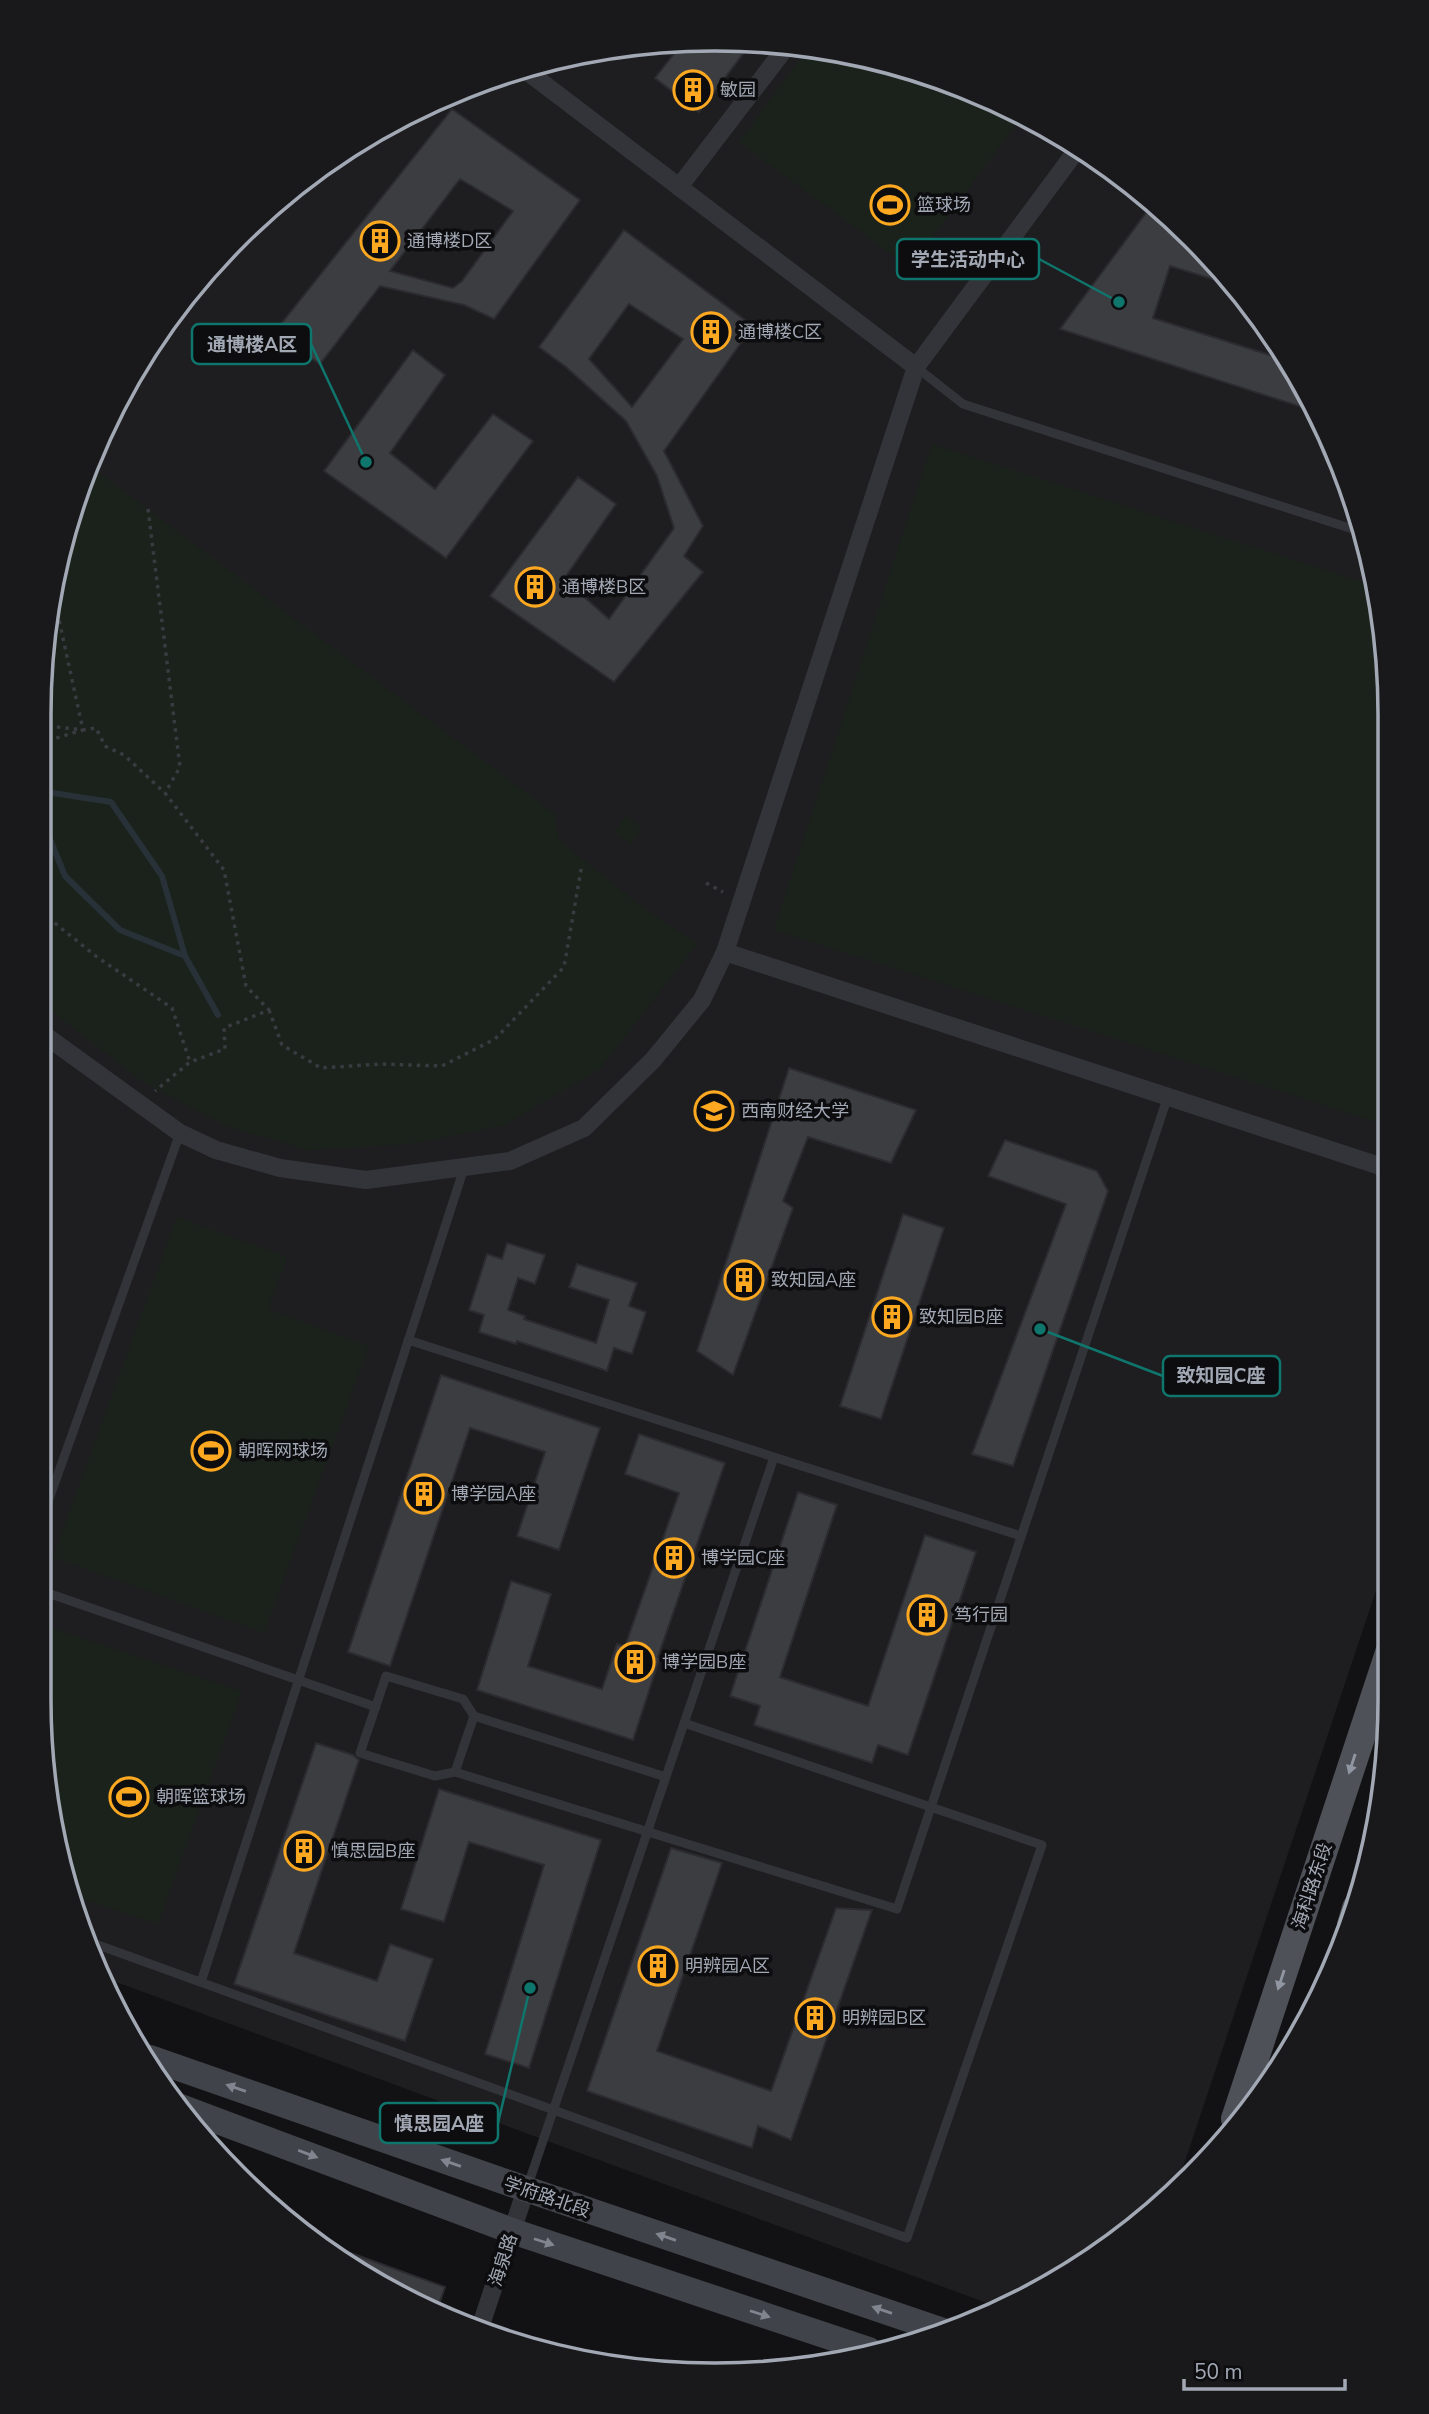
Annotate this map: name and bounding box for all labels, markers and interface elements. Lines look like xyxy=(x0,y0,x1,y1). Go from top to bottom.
building icon: 敏园 xyxy=(672,69,714,111)
place label: 敏园 xyxy=(720,78,756,102)
sports icon: 篮球场 xyxy=(869,184,911,226)
place label: 篮球场 xyxy=(917,193,971,217)
building icon: 通博楼D区 xyxy=(359,220,401,262)
place label: 通博楼D区 xyxy=(407,229,492,253)
callout: 学生活动中心 xyxy=(897,239,1039,279)
text: 学生活动中心 xyxy=(911,247,1025,273)
building icon: 通博楼C区 xyxy=(690,311,732,353)
place label: 通博楼C区 xyxy=(738,320,822,344)
callout: 通博楼A区 xyxy=(192,324,311,364)
text: 通博楼A区 xyxy=(207,332,297,358)
building icon: 通博楼B区 xyxy=(514,566,556,608)
place label: 通博楼B区 xyxy=(562,575,646,599)
school or university icon: 西南财经大学 xyxy=(693,1090,735,1132)
place label: 西南财经大学 xyxy=(741,1099,849,1123)
building icon: 致知园A座 xyxy=(723,1259,765,1301)
place label: 致知园A座 xyxy=(771,1268,856,1292)
building icon: 致知园B座 xyxy=(871,1296,913,1338)
place label: 致知园B座 xyxy=(919,1305,1003,1329)
callout: 致知园C座 xyxy=(1163,1356,1280,1396)
text: 致知园C座 xyxy=(1177,1363,1265,1389)
sports icon: 朝晖网球场 xyxy=(190,1430,232,1472)
place label: 朝晖网球场 xyxy=(238,1439,328,1463)
building icon: 博学园A座 xyxy=(403,1473,445,1515)
place label: 博学园A座 xyxy=(451,1482,536,1506)
building icon: 博学园C座 xyxy=(653,1537,695,1579)
place label: 博学园C座 xyxy=(701,1546,785,1570)
building icon: 笃行园 xyxy=(906,1594,948,1636)
place label: 笃行园 xyxy=(954,1603,1008,1627)
building icon: 博学园B座 xyxy=(614,1641,656,1683)
place label: 博学园B座 xyxy=(662,1650,746,1674)
one-way arrow xyxy=(1346,1754,1357,1775)
sports icon: 朝晖篮球场 xyxy=(108,1776,150,1818)
place label: 朝晖篮球场 xyxy=(156,1785,246,1809)
building icon: 慎思园B座 xyxy=(283,1830,325,1872)
place label: 慎思园B座 xyxy=(331,1839,415,1863)
street label: 海科路东段 xyxy=(1287,1839,1337,1933)
building icon: 明辨园A区 xyxy=(637,1945,679,1987)
place label: 明辨园A区 xyxy=(685,1954,770,1978)
one-way arrow xyxy=(1275,1970,1286,1991)
building icon: 明辨园B区 xyxy=(794,1997,836,2039)
place label: 明辨园B区 xyxy=(842,2006,926,2030)
one-way arrow xyxy=(226,2082,247,2093)
callout: 慎思园A座 xyxy=(380,2103,498,2143)
text: 慎思园A座 xyxy=(394,2111,484,2137)
one-way arrow xyxy=(297,2149,318,2160)
one-way arrow xyxy=(440,2157,461,2168)
street label: 学府路北段 xyxy=(501,2171,593,2223)
street label: 海泉路 xyxy=(483,2231,523,2289)
one-way arrow xyxy=(656,2231,677,2242)
one-way arrow xyxy=(534,2237,555,2248)
one-way arrow xyxy=(871,2304,892,2315)
one-way arrow xyxy=(749,2309,770,2320)
scale bar xyxy=(1184,2348,1345,2392)
text: 50 m xyxy=(1194,2358,1243,2386)

